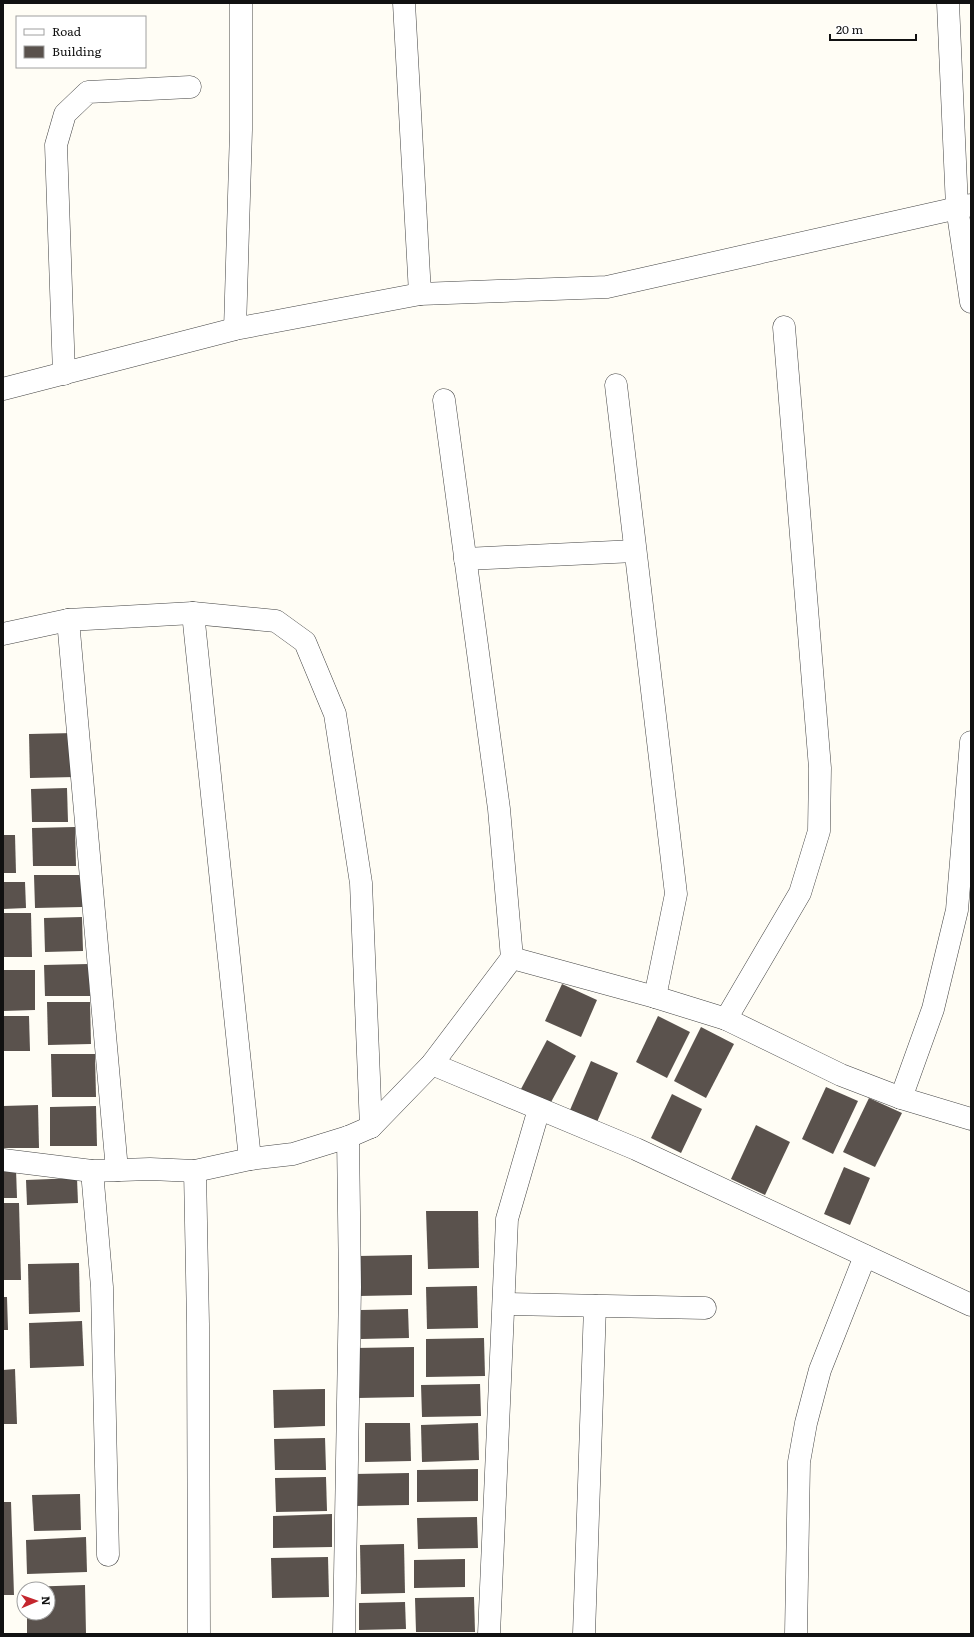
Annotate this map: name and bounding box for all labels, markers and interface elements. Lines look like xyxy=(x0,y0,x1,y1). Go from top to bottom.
legend xyxy=(16,16,146,68)
scale bar xyxy=(830,16,916,42)
text: 20 m xyxy=(836,20,863,38)
text: Road xyxy=(52,22,82,40)
text: Building xyxy=(52,42,102,60)
north arrow xyxy=(16,1581,56,1621)
text: N xyxy=(39,1596,55,1606)

